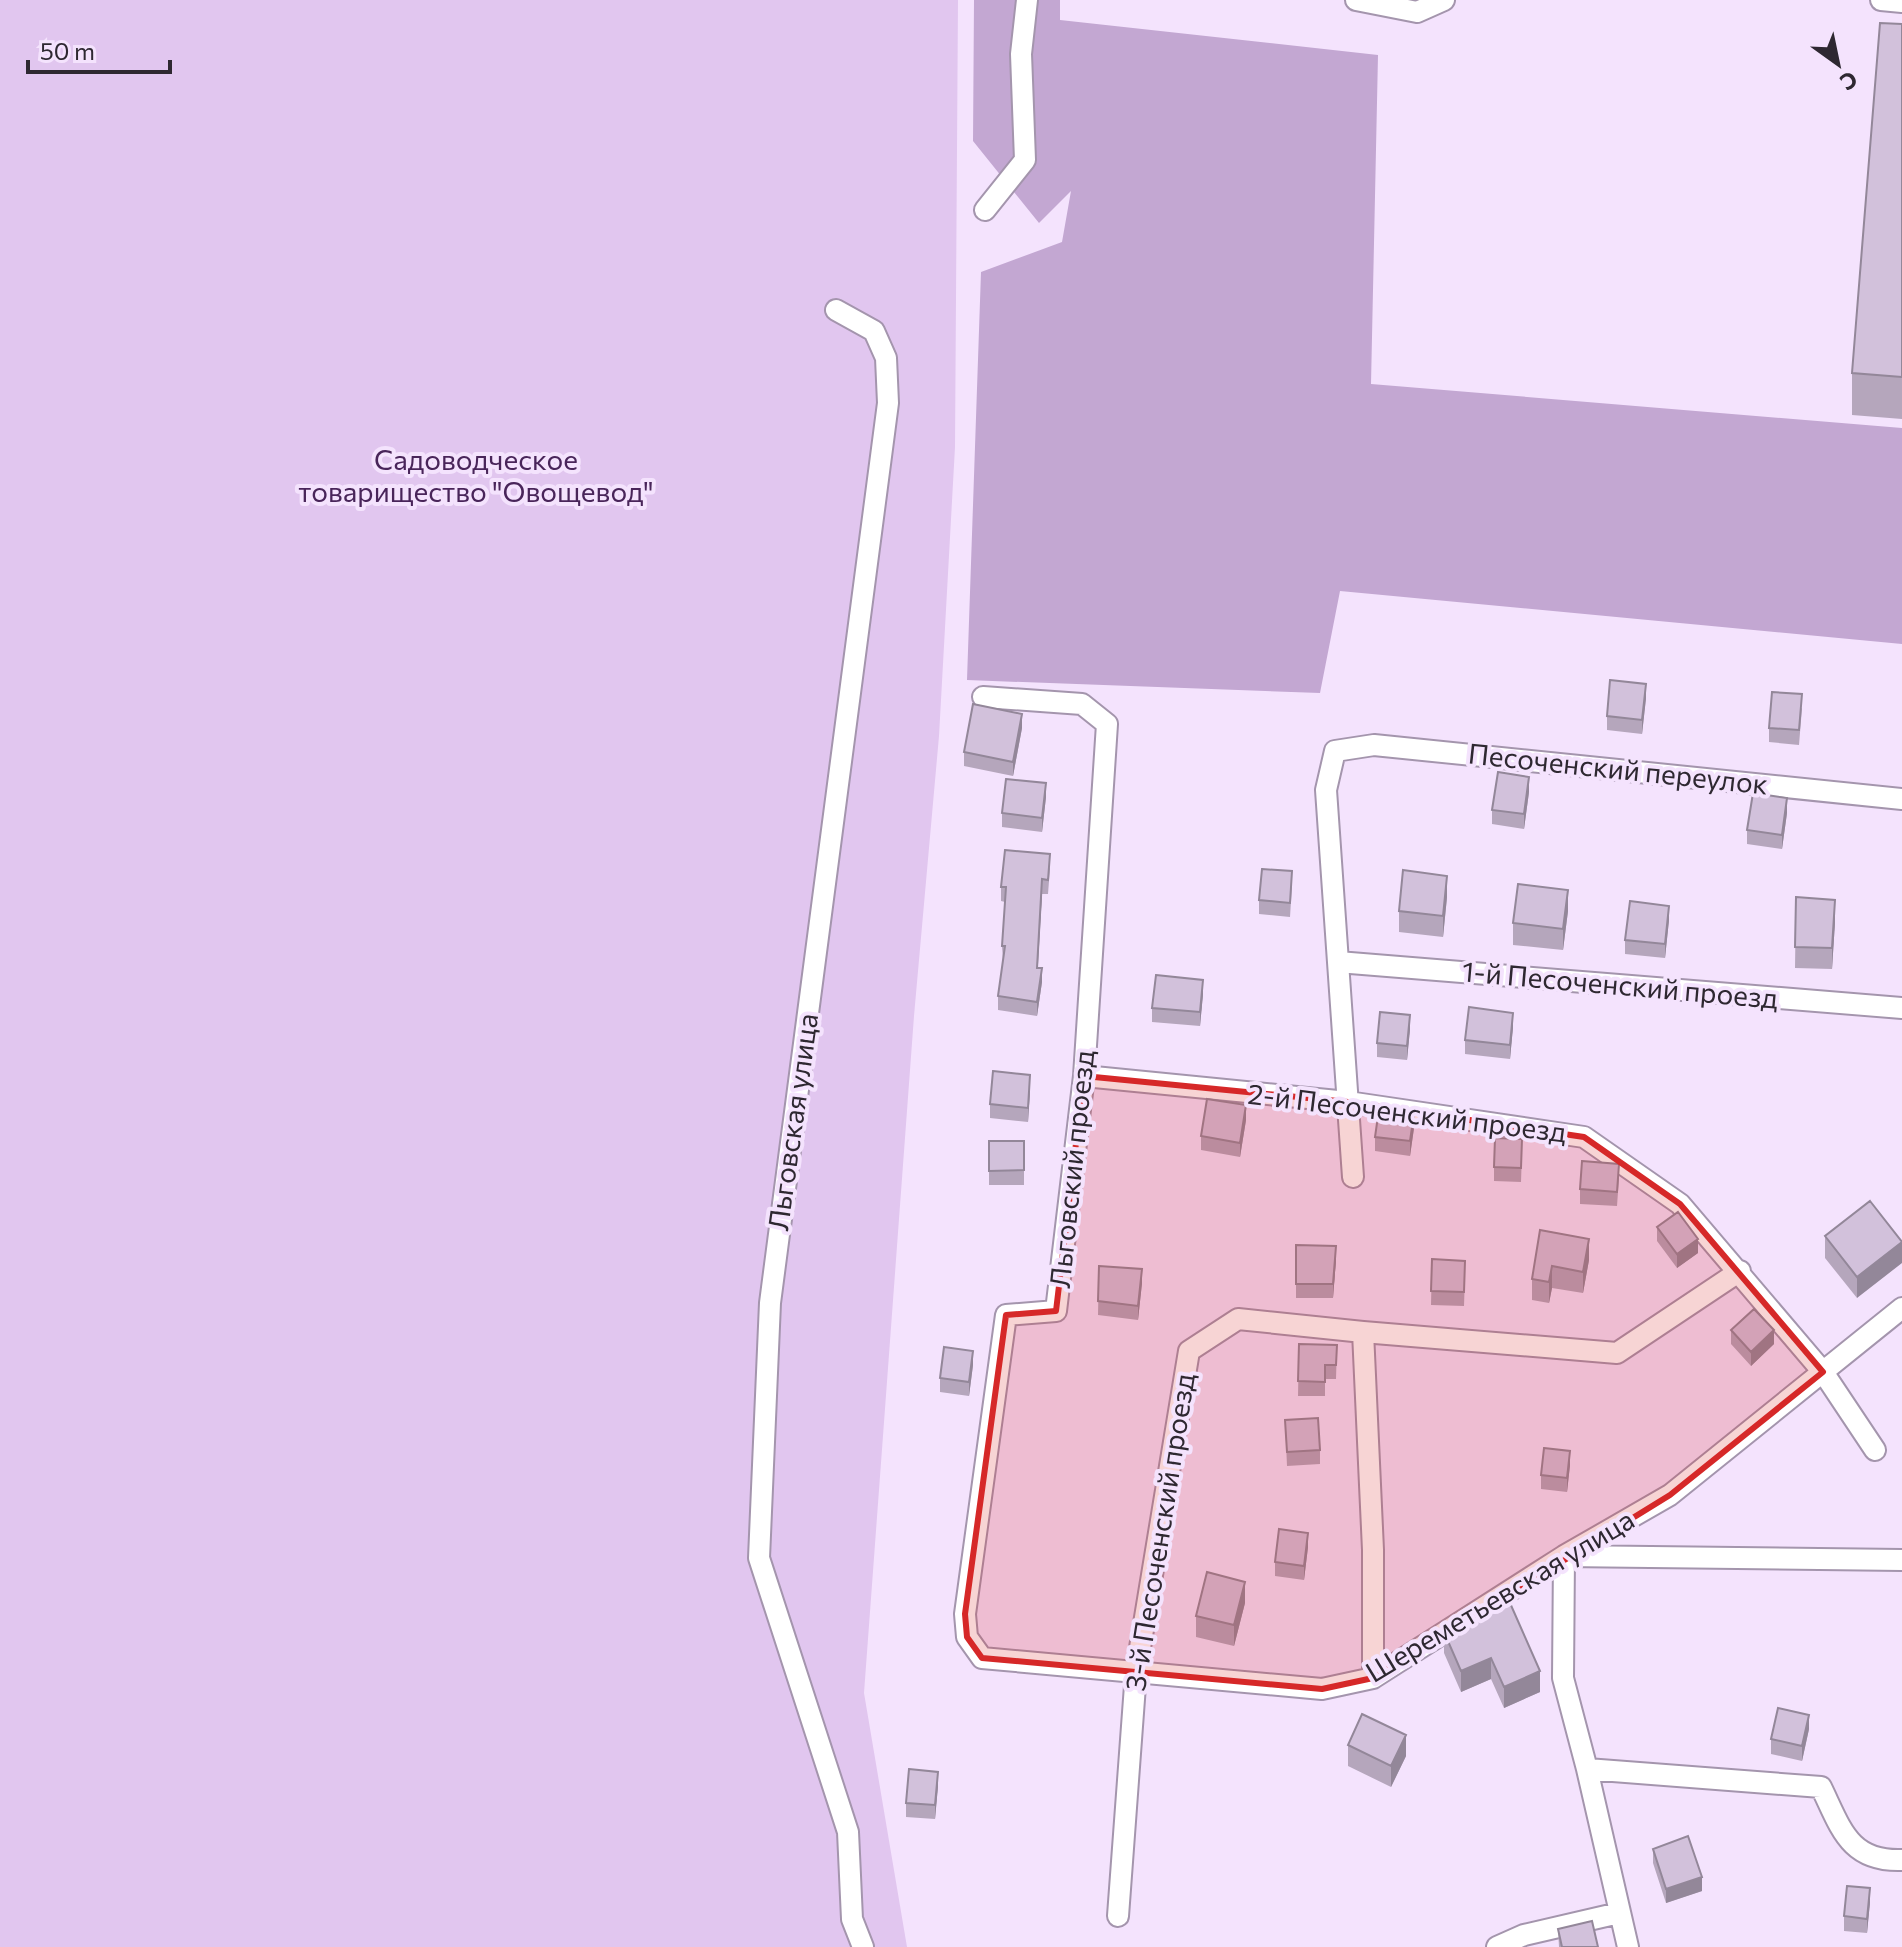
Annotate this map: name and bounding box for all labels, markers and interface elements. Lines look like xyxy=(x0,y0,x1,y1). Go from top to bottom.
scale bar xyxy=(28,24,170,74)
north arrow xyxy=(1798,24,1878,104)
text: 50 m xyxy=(40,36,95,65)
text: С xyxy=(1836,66,1863,97)
park label: Садоводческое товарищество "Овощевод" xyxy=(298,442,654,508)
street label: Песоченский переулок xyxy=(1467,735,1770,801)
street label: 1-й Песоченский проезд xyxy=(1461,953,1780,1015)
street label: Льговская улица xyxy=(760,1011,824,1233)
street label: Льговский проезд xyxy=(1042,1048,1100,1290)
street label: 2-й Песоченский проезд xyxy=(1246,1076,1568,1148)
street label: 3-й Песоченский проезд xyxy=(1117,1371,1201,1693)
street label: Шереметьевская улица xyxy=(1359,1502,1640,1689)

